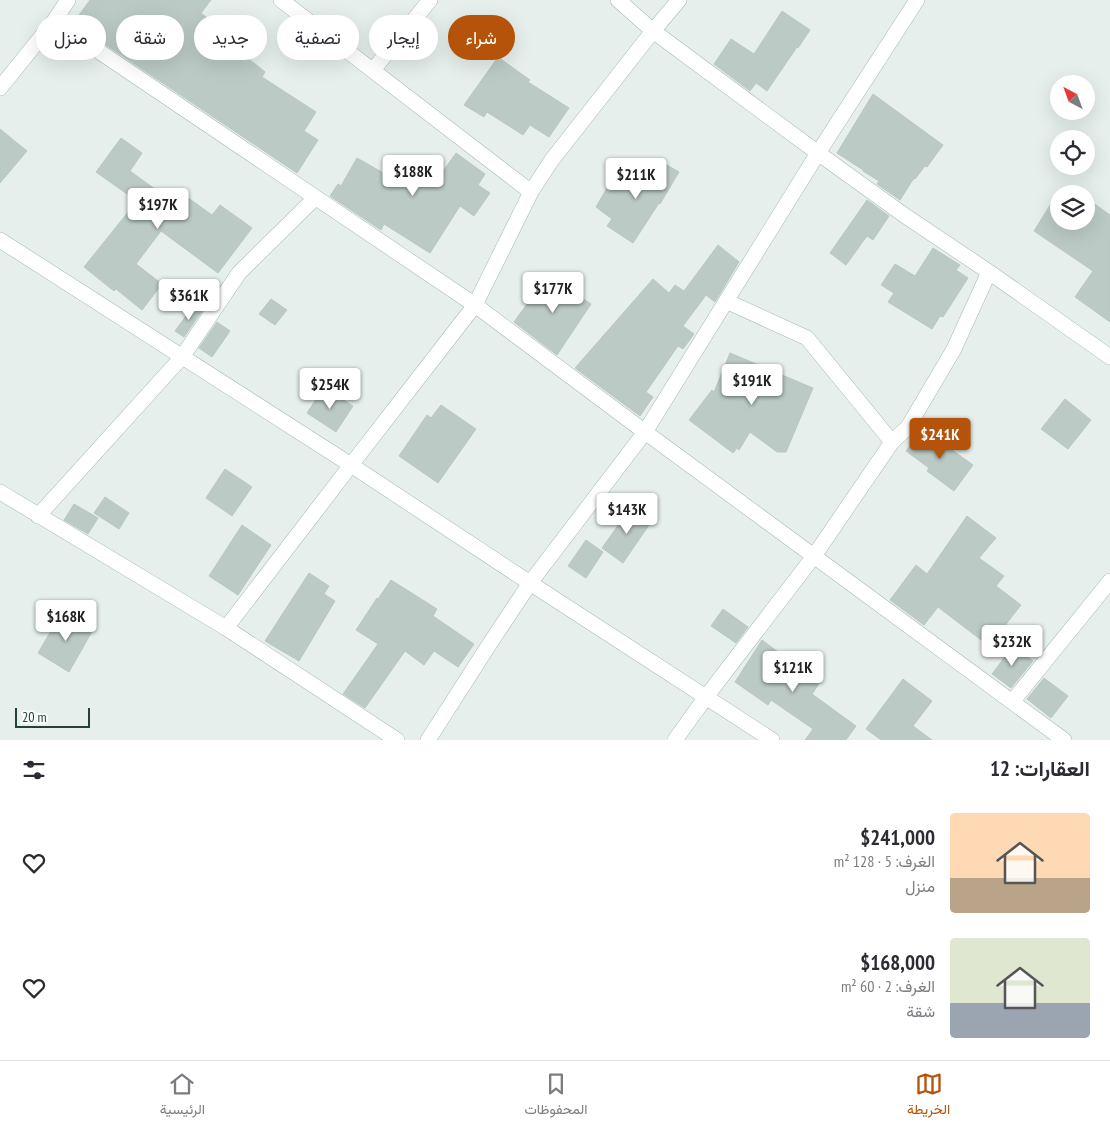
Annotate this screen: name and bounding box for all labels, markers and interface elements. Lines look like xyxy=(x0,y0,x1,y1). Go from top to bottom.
chip: منزل xyxy=(36,15,106,60)
chip: شقة xyxy=(116,15,184,60)
chip: جديد xyxy=(194,15,267,60)
chip: تصفية xyxy=(277,15,359,60)
chip: إيجار xyxy=(369,15,438,60)
chip: شراء xyxy=(448,15,515,60)
north arrow xyxy=(1050,75,1095,120)
map controls xyxy=(1050,75,1095,230)
button: locate xyxy=(1050,130,1095,175)
pin: $188K xyxy=(378,154,448,197)
pin: $211K xyxy=(601,158,671,200)
text: $188K xyxy=(394,161,432,181)
text: $211K xyxy=(617,164,655,184)
button: layers xyxy=(1050,185,1095,230)
pin: $197K xyxy=(123,188,193,230)
text: $197K xyxy=(139,194,177,214)
pin: $177K xyxy=(518,272,588,314)
pin: $361K xyxy=(154,278,224,321)
text: $177K xyxy=(534,278,572,298)
text: $361K xyxy=(170,285,208,305)
pin: $191K xyxy=(717,364,787,406)
pin: $254K xyxy=(295,368,365,410)
text: $191K xyxy=(733,370,771,390)
text: $254K xyxy=(311,374,349,394)
pin: $241K xyxy=(905,418,975,460)
text: $241K xyxy=(921,424,959,444)
pin: $143K xyxy=(592,492,662,535)
text: $143K xyxy=(608,499,646,519)
pin: $168K xyxy=(31,600,101,642)
text: $168K xyxy=(47,606,85,626)
pin: $232K xyxy=(977,624,1047,667)
text: $232K xyxy=(993,631,1031,651)
pin: $121K xyxy=(758,650,828,693)
text: $121K xyxy=(774,657,812,677)
scale bar xyxy=(15,705,90,728)
text: 20 m xyxy=(22,708,47,726)
text: العقارات: 12 xyxy=(990,755,1090,782)
icon: filters xyxy=(20,756,48,784)
text: $241,000 xyxy=(860,824,935,851)
icon: home xyxy=(990,833,1050,893)
icon: heart xyxy=(20,849,48,877)
text: الغرف: 5 · 128 m² xyxy=(834,851,935,871)
text: منزل xyxy=(905,876,935,896)
text: $168,000 xyxy=(860,949,935,976)
icon: home xyxy=(990,958,1050,1018)
icon: heart xyxy=(20,974,48,1002)
text: الغرف: 2 · 60 m² xyxy=(841,976,935,996)
text: شقة xyxy=(906,1001,935,1021)
tab: الرئيسية xyxy=(160,1070,205,1122)
tab: المحفوظات xyxy=(524,1070,588,1122)
tab: الخريطة xyxy=(907,1070,950,1122)

